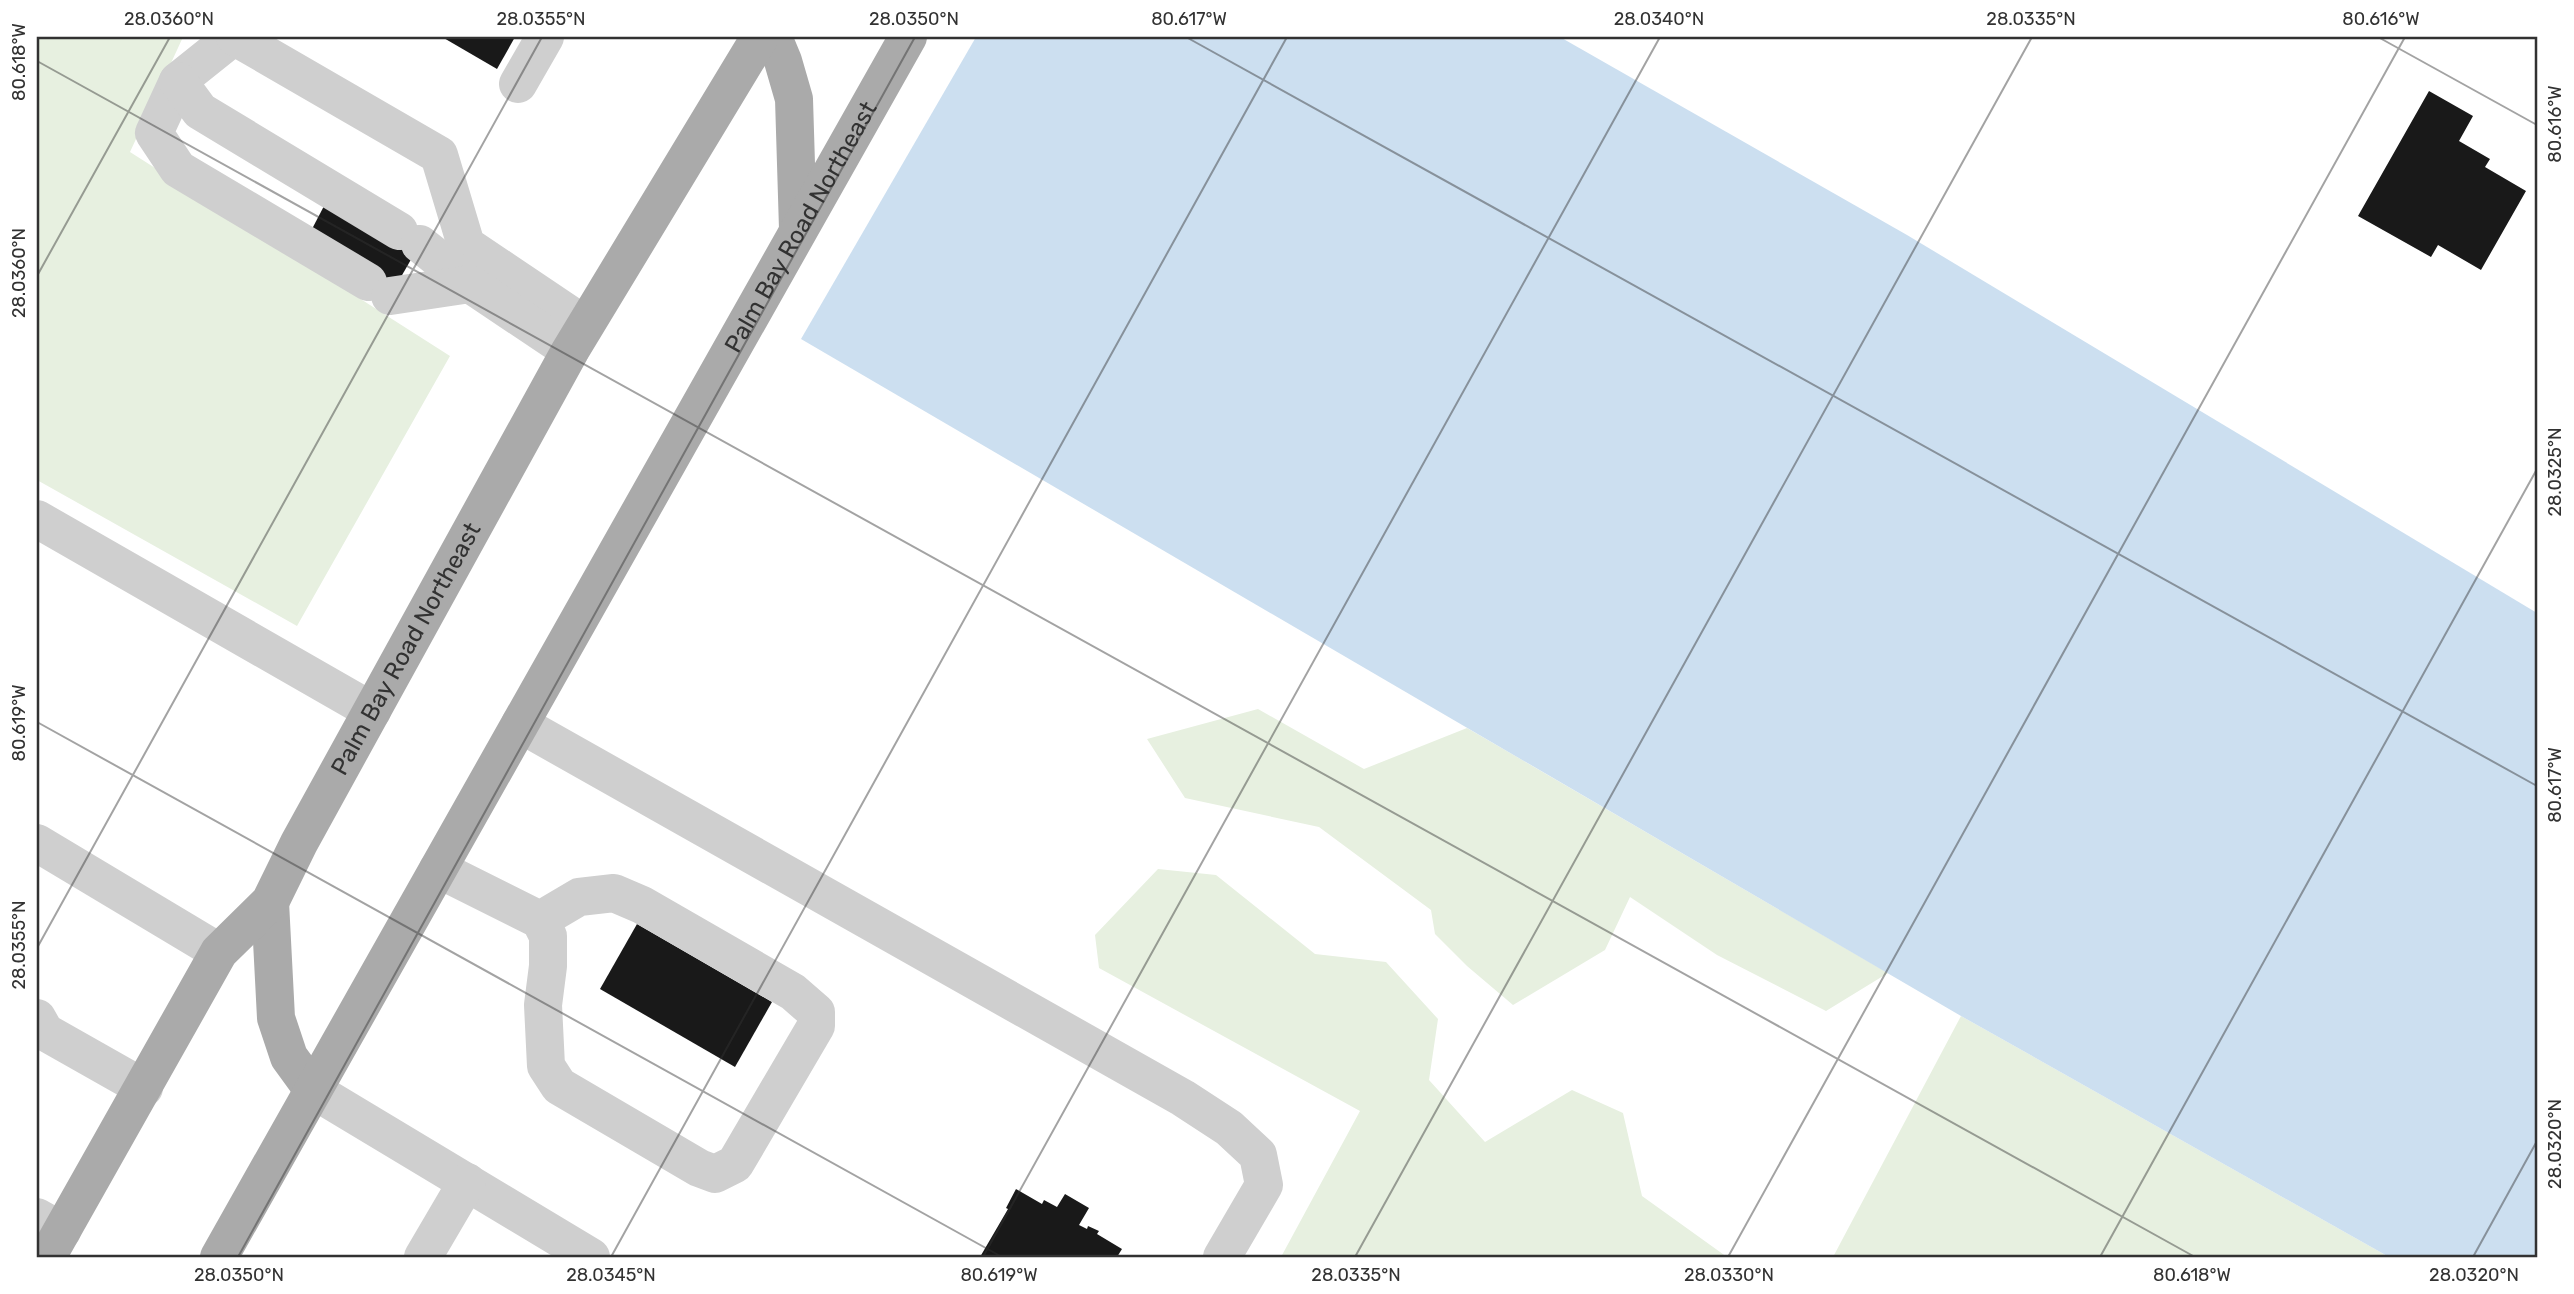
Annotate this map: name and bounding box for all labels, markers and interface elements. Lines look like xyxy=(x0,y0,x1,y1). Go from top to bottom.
text: 28.0360°N xyxy=(124,8,214,30)
text: 28.0355°N xyxy=(496,8,586,30)
text: 28.0350°N xyxy=(869,8,959,30)
text: 80.617°W xyxy=(1151,8,1227,30)
text: 28.0340°N xyxy=(1614,8,1704,30)
text: 28.0335°N xyxy=(1986,8,2076,30)
text: 80.616°W xyxy=(2342,8,2420,30)
text: 80.618°W xyxy=(8,23,30,101)
text: 80.616°W xyxy=(2544,85,2566,163)
street label: Palm Bay Road Northeast xyxy=(719,96,883,357)
text: 28.0360°N xyxy=(8,228,30,318)
text: 28.0325°N xyxy=(2544,427,2566,517)
street label: Palm Bay Road Northeast xyxy=(325,518,487,780)
text: 80.619°W xyxy=(8,684,30,762)
text: 80.617°W xyxy=(2544,747,2566,823)
text: 28.0355°N xyxy=(8,900,30,990)
text: 28.0320°N xyxy=(2544,1099,2566,1189)
text: 28.0350°N xyxy=(194,1264,284,1286)
text: 28.0345°N xyxy=(566,1264,656,1286)
text: 80.619°W xyxy=(960,1264,1038,1286)
text: 28.0335°N xyxy=(1311,1264,1401,1286)
text: 28.0330°N xyxy=(1684,1264,1774,1286)
text: 80.618°W xyxy=(2153,1264,2231,1286)
text: 28.0320°N xyxy=(2429,1264,2519,1286)

